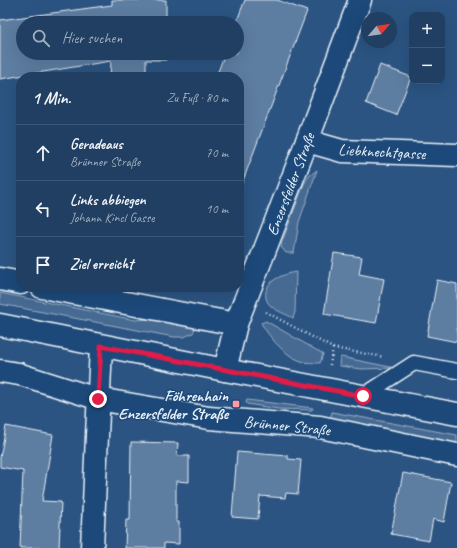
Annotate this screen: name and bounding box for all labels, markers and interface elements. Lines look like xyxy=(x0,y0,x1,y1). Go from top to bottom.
north arrow xyxy=(361,12,397,48)
map controls xyxy=(409,12,445,84)
button: + xyxy=(409,12,445,48)
search box xyxy=(16,16,244,60)
icon: search xyxy=(30,27,52,49)
text: Hier suchen xyxy=(62,29,122,48)
button: − xyxy=(409,48,445,84)
text: 1 Min. xyxy=(32,88,71,109)
text: Zu Fuß · 80 m xyxy=(167,90,228,106)
street label: Enzersfelder Straße xyxy=(262,129,320,238)
text: Geradeaus xyxy=(70,135,123,154)
street label: Liebknechtgasse xyxy=(338,140,428,164)
icon: ahead xyxy=(32,142,54,164)
text: 70 m xyxy=(206,145,228,161)
text: Brünner Straße xyxy=(70,154,140,170)
text: Links abbiegen xyxy=(70,191,146,210)
icon: left xyxy=(32,198,54,220)
text: 10 m xyxy=(206,201,228,217)
text: Johann Kincl Gasse xyxy=(70,210,154,226)
icon: arrive xyxy=(32,254,54,276)
text: Ziel erreicht xyxy=(70,255,133,274)
place label: Föhrenhain Enzersfelder Straße xyxy=(118,386,230,424)
route start xyxy=(354,387,372,405)
route end xyxy=(89,390,107,408)
marker: Föhrenhain Enzersfelder Straße xyxy=(231,399,241,409)
street label: Brünner Straße xyxy=(243,412,333,441)

